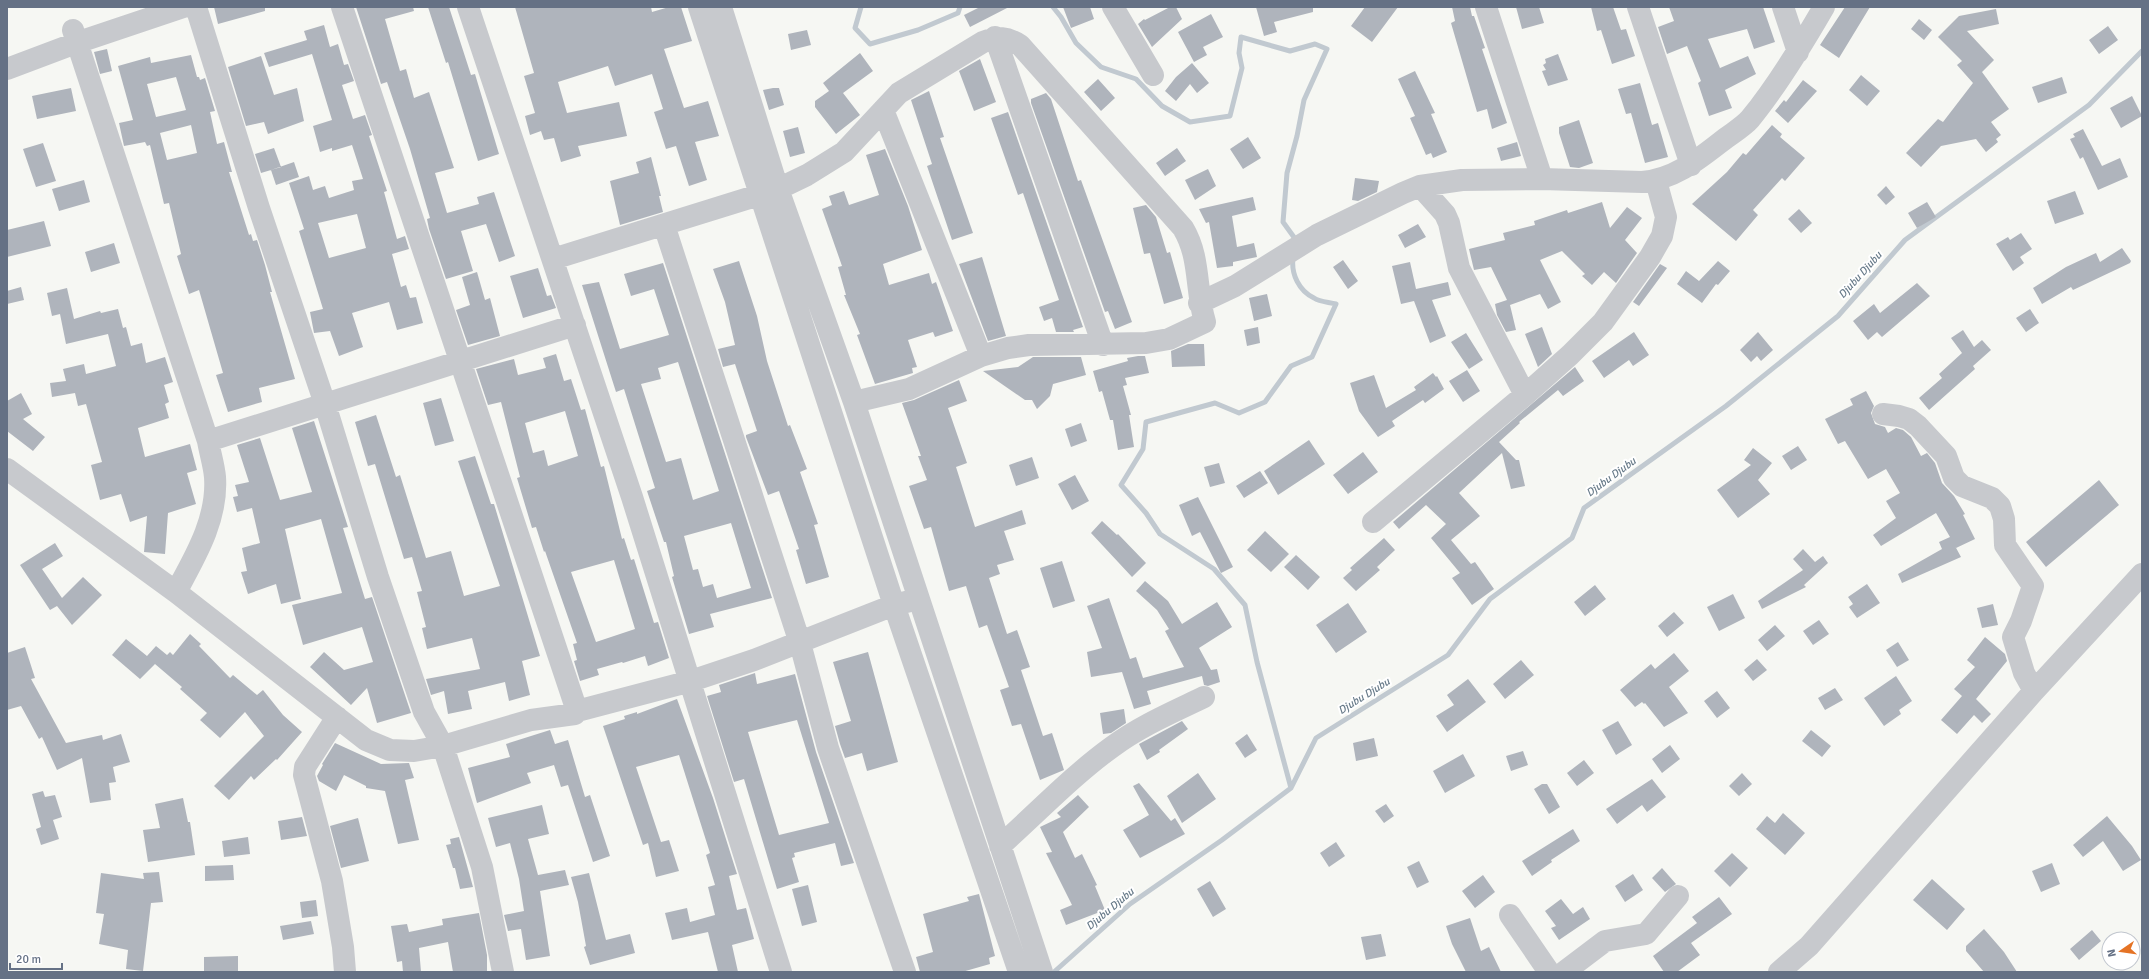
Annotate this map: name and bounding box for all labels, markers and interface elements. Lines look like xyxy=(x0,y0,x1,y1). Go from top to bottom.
water label: Djubu Djubu xyxy=(1836,248,1885,301)
water label: Djubu Djubu xyxy=(1584,454,1639,499)
water label: Djubu Djubu xyxy=(1336,674,1393,717)
water label: Djubu Djubu xyxy=(1083,885,1137,933)
north arrow xyxy=(2101,931,2141,971)
scale bar xyxy=(10,945,62,971)
text: N xyxy=(2105,948,2119,958)
text: 20 m xyxy=(16,952,41,967)

